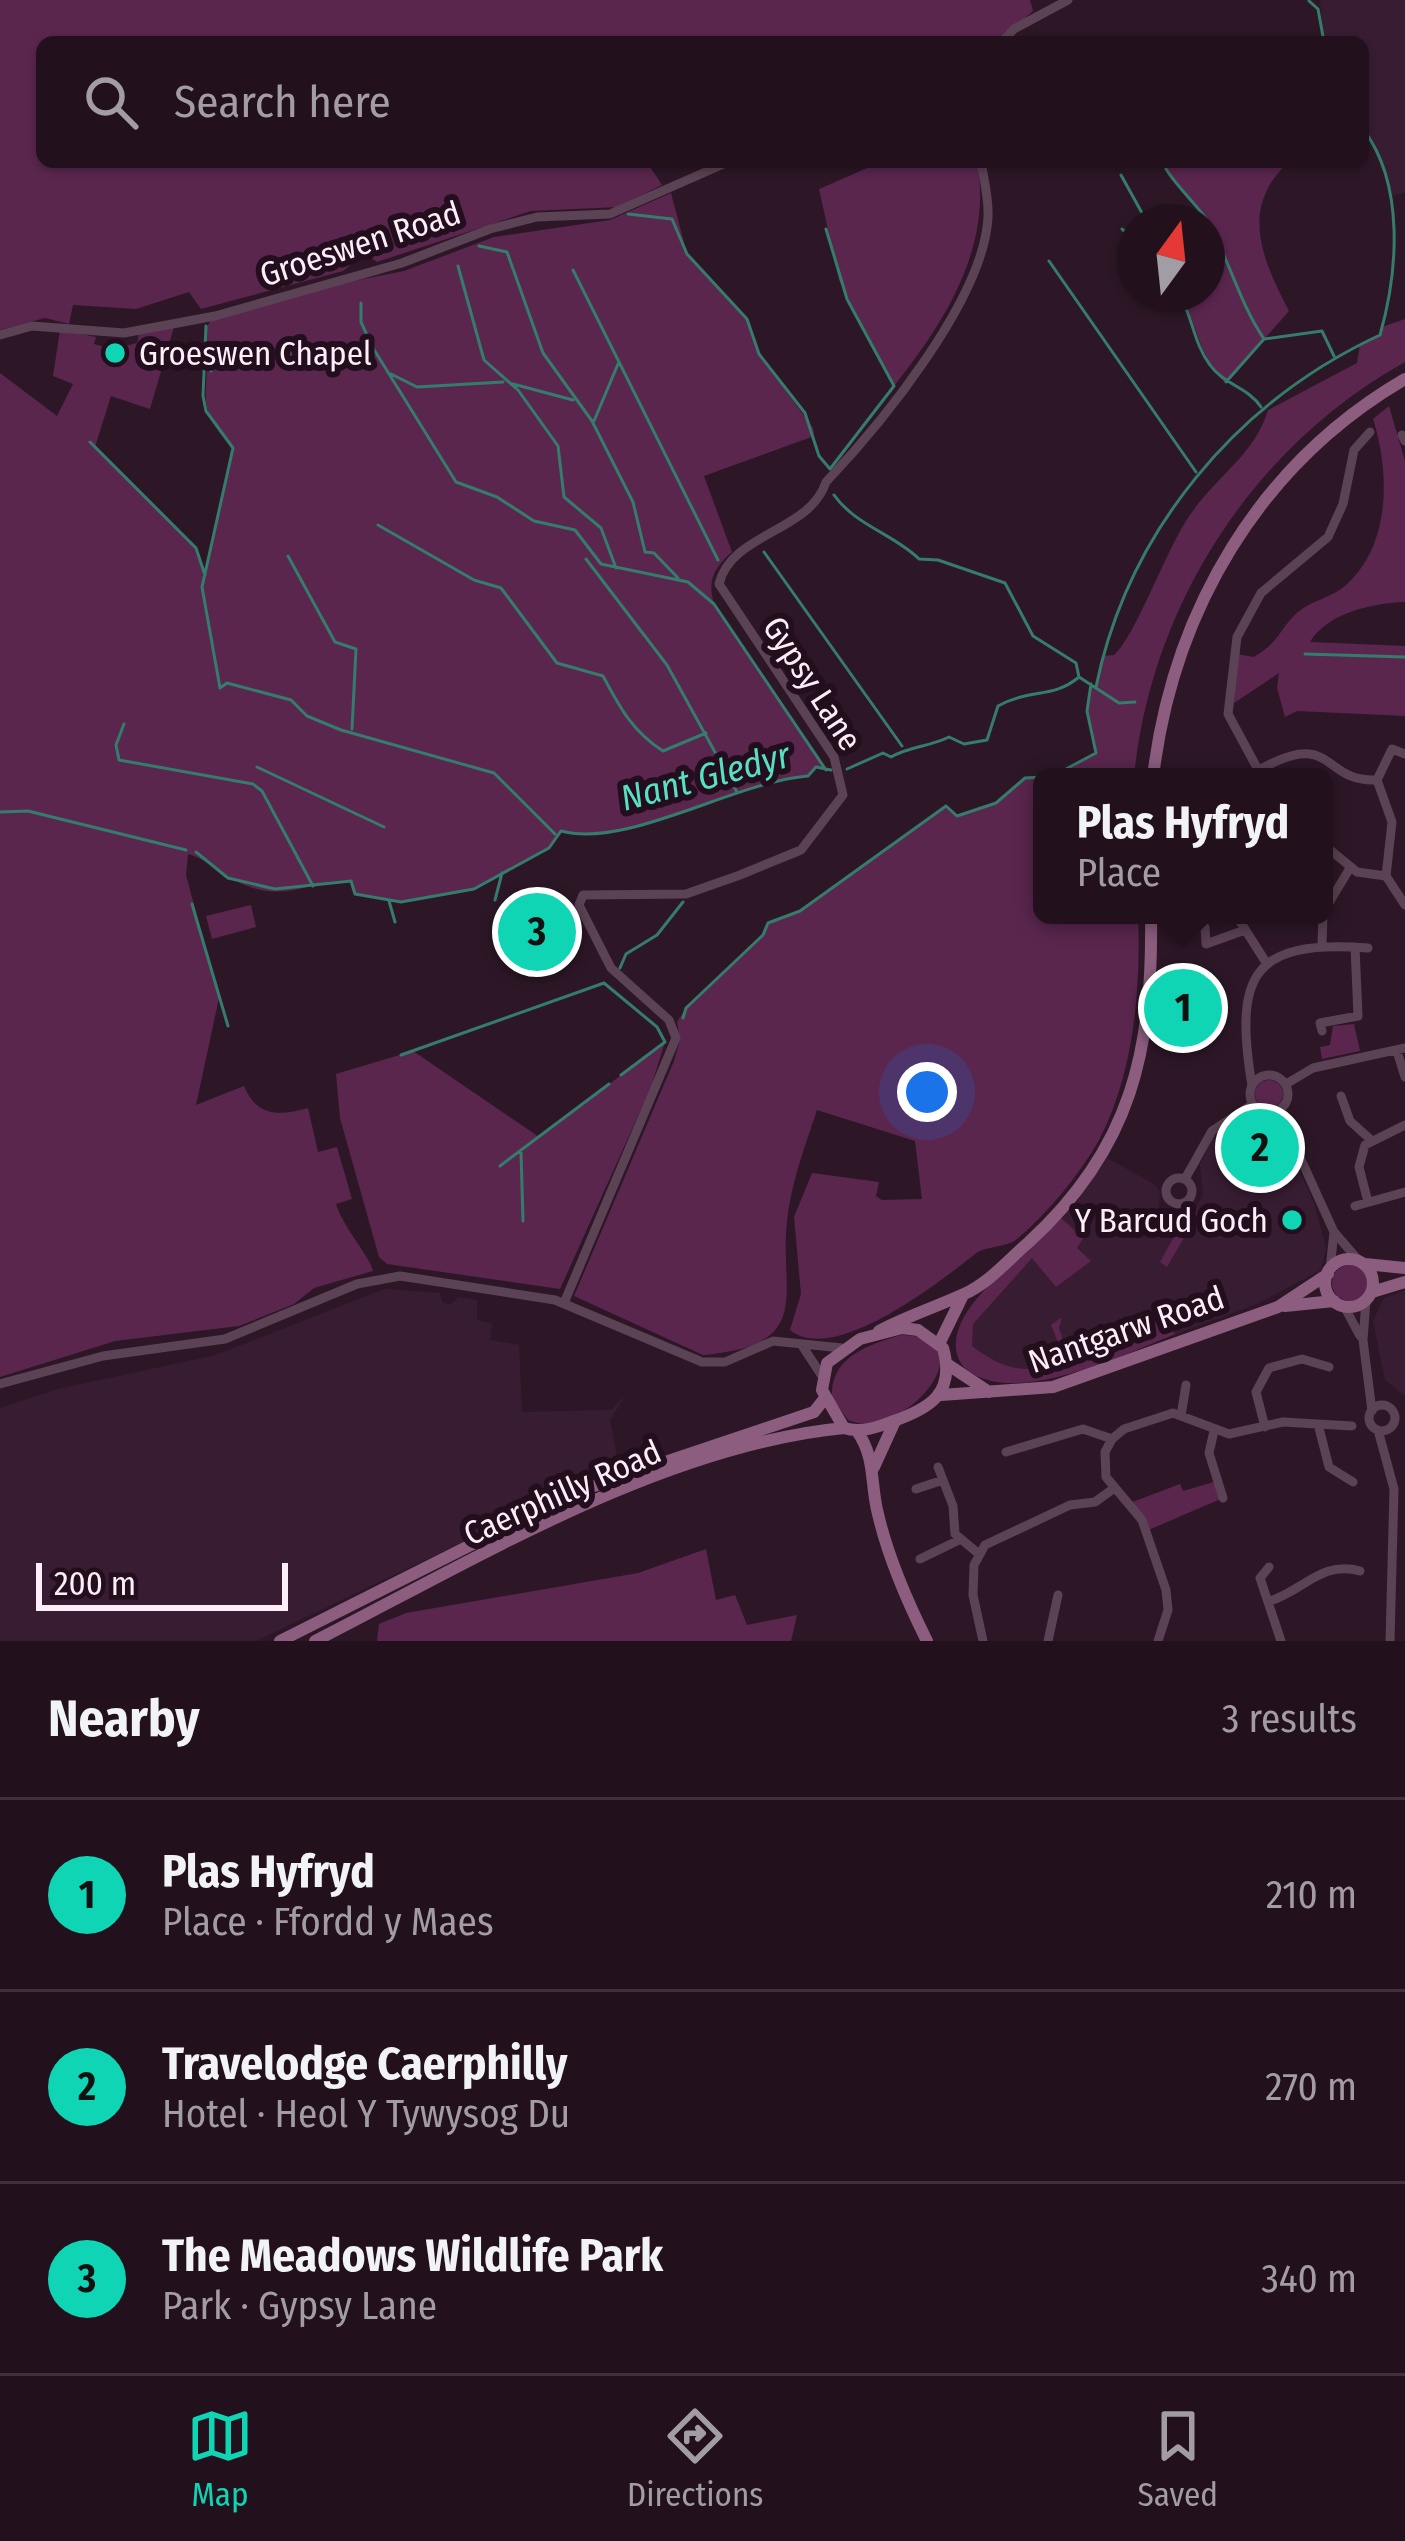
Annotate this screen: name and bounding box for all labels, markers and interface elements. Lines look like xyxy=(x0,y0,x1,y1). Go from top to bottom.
search box xyxy=(36,36,1369,168)
icon: search xyxy=(78,69,144,135)
text: Search here xyxy=(174,75,391,129)
street label: Groeswen Road xyxy=(255,193,466,295)
north arrow xyxy=(1117,204,1225,312)
place label: Groeswen Chapel xyxy=(139,334,372,374)
marker: Groeswen Chapel xyxy=(102,340,128,366)
street label: Gypsy Lane xyxy=(754,609,870,758)
water label: Nant Gledyr xyxy=(616,733,796,821)
popup xyxy=(1033,768,1333,924)
text: Plas Hyfryd xyxy=(1077,796,1289,850)
text: Place xyxy=(1077,850,1161,896)
pin: 3 xyxy=(498,887,576,977)
pin: 1 xyxy=(1144,963,1222,1053)
your location xyxy=(897,1062,957,1122)
pin: 2 xyxy=(1221,1103,1299,1193)
place label: Y Barcud Goch xyxy=(1075,1201,1268,1241)
marker: Y Barcud Goch xyxy=(1279,1207,1305,1233)
street label: Nantgarw Road xyxy=(1023,1278,1229,1382)
street label: Caerphilly Road xyxy=(458,1432,667,1554)
scale bar xyxy=(36,1557,288,1610)
text: 200 m xyxy=(54,1564,136,1604)
text: Nearby xyxy=(48,1688,200,1750)
text: 3 results xyxy=(1222,1696,1357,1742)
text: Plas Hyfryd xyxy=(162,1845,375,1899)
text: 1 xyxy=(79,1872,95,1918)
text: 210 m xyxy=(1266,1872,1357,1918)
text: Place · Ffordd y Maes xyxy=(162,1899,494,1945)
text: Travelodge Caerphilly xyxy=(162,2037,567,2091)
text: 2 xyxy=(78,2064,96,2110)
text: 270 m xyxy=(1265,2064,1357,2110)
text: Hotel · Heol Y Tywysog Du xyxy=(162,2091,570,2137)
text: The Meadows Wildlife Park xyxy=(162,2229,663,2283)
text: 3 xyxy=(78,2256,96,2302)
text: 340 m xyxy=(1261,2256,1357,2302)
text: Park · Gypsy Lane xyxy=(162,2283,437,2329)
tab: Map xyxy=(187,2403,253,2515)
tab: Directions xyxy=(627,2403,763,2515)
tab: Saved xyxy=(1137,2403,1218,2515)

